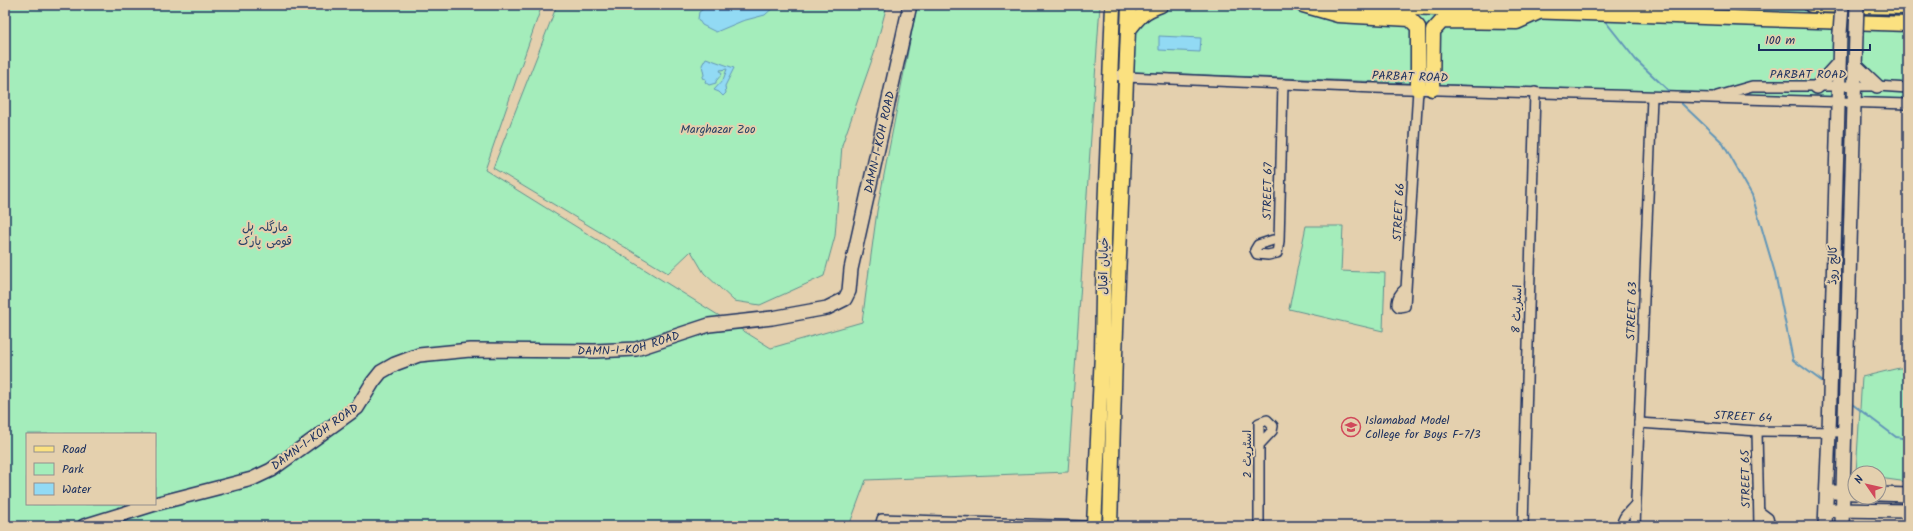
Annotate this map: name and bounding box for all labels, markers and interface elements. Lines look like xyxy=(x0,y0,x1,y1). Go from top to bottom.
scale bar xyxy=(1759,26,1870,52)
text: 100 m xyxy=(1765,31,1796,50)
street label: PARBAT ROAD xyxy=(1770,65,1846,84)
street label: PARBAT ROAD xyxy=(1371,66,1449,88)
street label: DAMN-I-KOH ROAD xyxy=(859,89,900,195)
park label: Marghazar Zoo xyxy=(681,120,755,139)
street label: STREET 67 xyxy=(1258,162,1278,220)
street label: STREET 66 xyxy=(1388,182,1410,242)
park label: مارگلہ ہل قومی پارک xyxy=(238,218,292,251)
street label: خیابان اقبال xyxy=(1094,237,1114,295)
street label: کالج روڈ xyxy=(1823,245,1843,285)
street label: STREET 63 xyxy=(1621,281,1643,341)
street label: اسٹریٹ 8 xyxy=(1507,284,1527,334)
street label: DAMN-I-KOH ROAD xyxy=(577,326,682,361)
street label: DAMN-I-KOH ROAD xyxy=(267,399,363,475)
street label: STREET 64 xyxy=(1713,406,1773,428)
place label: Islamabad Model College for Boys F-7/3 xyxy=(1365,411,1481,444)
school or university icon: Islamabad Model College for Boys F-7/3 xyxy=(1340,416,1362,438)
street label: اسٹریٹ 2 xyxy=(1238,430,1257,478)
legend xyxy=(26,433,156,505)
text: Road xyxy=(62,440,87,459)
street label: STREET 65 xyxy=(1736,448,1756,508)
text: Park xyxy=(62,460,84,479)
north arrow xyxy=(1847,465,1887,505)
text: N xyxy=(1850,472,1869,488)
text: Water xyxy=(62,480,92,499)

